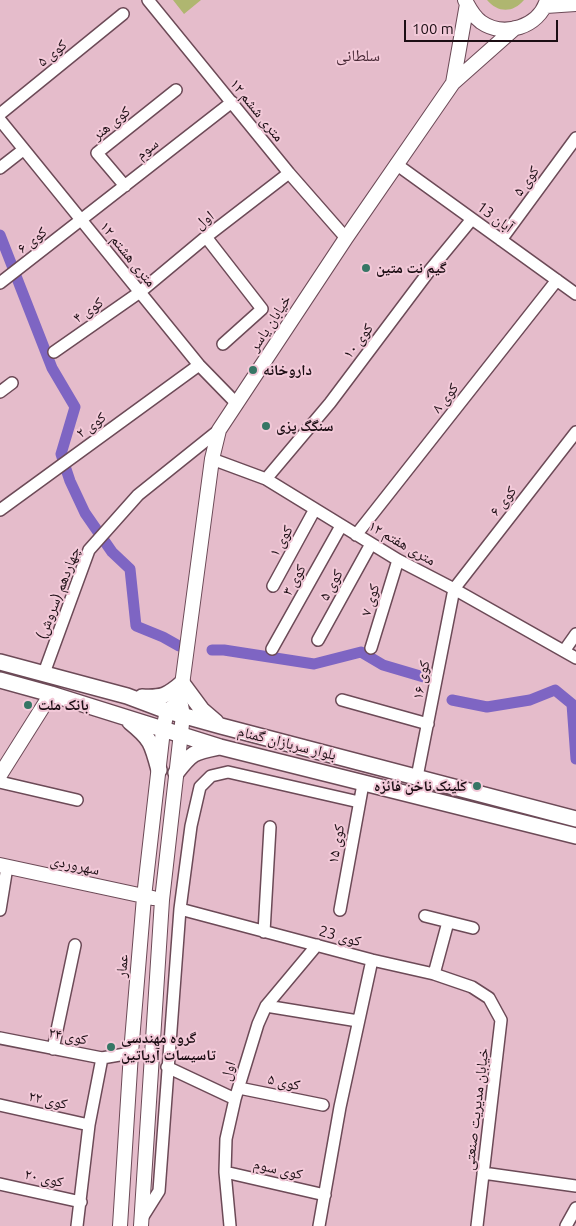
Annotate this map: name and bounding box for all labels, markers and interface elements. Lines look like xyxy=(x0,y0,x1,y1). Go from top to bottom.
scale bar xyxy=(406,10,560,42)
text: 100 m xyxy=(412,20,454,37)
street label: کوی ۵ xyxy=(34,36,70,70)
district label: سلطانی xyxy=(336,46,380,66)
street label: ۱۲ متری ششم xyxy=(226,75,288,145)
street label: کوی هنر xyxy=(88,102,134,144)
street label: سوم xyxy=(132,134,162,164)
street label: کوی ۵ xyxy=(509,162,543,200)
street label: 13 آبان xyxy=(473,198,517,236)
street label: اول xyxy=(191,207,217,233)
street label: ۱۲ متری هشتم xyxy=(96,218,160,290)
street label: کوی ۶ xyxy=(14,223,50,257)
place label: گیم نت متین xyxy=(376,259,447,277)
marker: گیم نت متین xyxy=(360,262,372,274)
street label: خیابان یاسر xyxy=(245,291,295,355)
street label: کوی ۴ xyxy=(69,293,107,327)
street label: کوی ۱۰ xyxy=(339,320,377,362)
place label: داروخانه xyxy=(263,361,312,379)
marker: داروخانه xyxy=(247,364,259,376)
street label: کوی ۸ xyxy=(428,380,462,416)
street label: کوی ۲ xyxy=(72,408,110,442)
place label: سنگگ پزی xyxy=(276,417,334,435)
marker: سنگگ پزی xyxy=(260,420,272,432)
street label: کوی ۶ xyxy=(486,483,520,519)
street label: ۱۲ متری هفتم xyxy=(365,517,439,569)
street label: کوی ۱ xyxy=(265,522,297,560)
street label: چهاردهم (سروش) xyxy=(32,544,84,642)
street label: کوی ۳ xyxy=(278,561,310,599)
street label: کوی ۵ xyxy=(315,566,347,604)
street label: کوی ۷ xyxy=(357,582,383,618)
street label: کوی ۱۶ xyxy=(408,659,434,701)
place label: بانک ملت xyxy=(38,696,89,714)
marker: بانک ملت xyxy=(22,699,34,711)
street label: بلوار سربازان گمنام xyxy=(236,722,338,764)
place label: کلینک ناخن فائزه xyxy=(374,777,467,795)
marker: کلینک ناخن فائزه xyxy=(471,780,483,792)
street label: کوی ۱۵ xyxy=(324,823,348,865)
street label: سهروردی xyxy=(49,851,101,879)
street label: کوی 23 xyxy=(317,922,363,950)
street label: عمار xyxy=(112,954,132,978)
street label: کوی ۲۴ xyxy=(47,1023,89,1049)
place label: گروه مهندسی تاسیسات آریاتین xyxy=(121,1029,216,1064)
marker: گروه مهندسی تاسیسات آریاتین xyxy=(105,1041,117,1053)
street label: خیابان مدیریت صنعتی xyxy=(460,1047,492,1171)
street label: اول xyxy=(217,1059,239,1083)
street label: کوی ۵ xyxy=(266,1070,302,1094)
street label: کوی ۲۲ xyxy=(27,1087,69,1113)
street label: کوی سوم xyxy=(252,1155,304,1183)
street label: کوی ۲۰ xyxy=(23,1165,65,1191)

